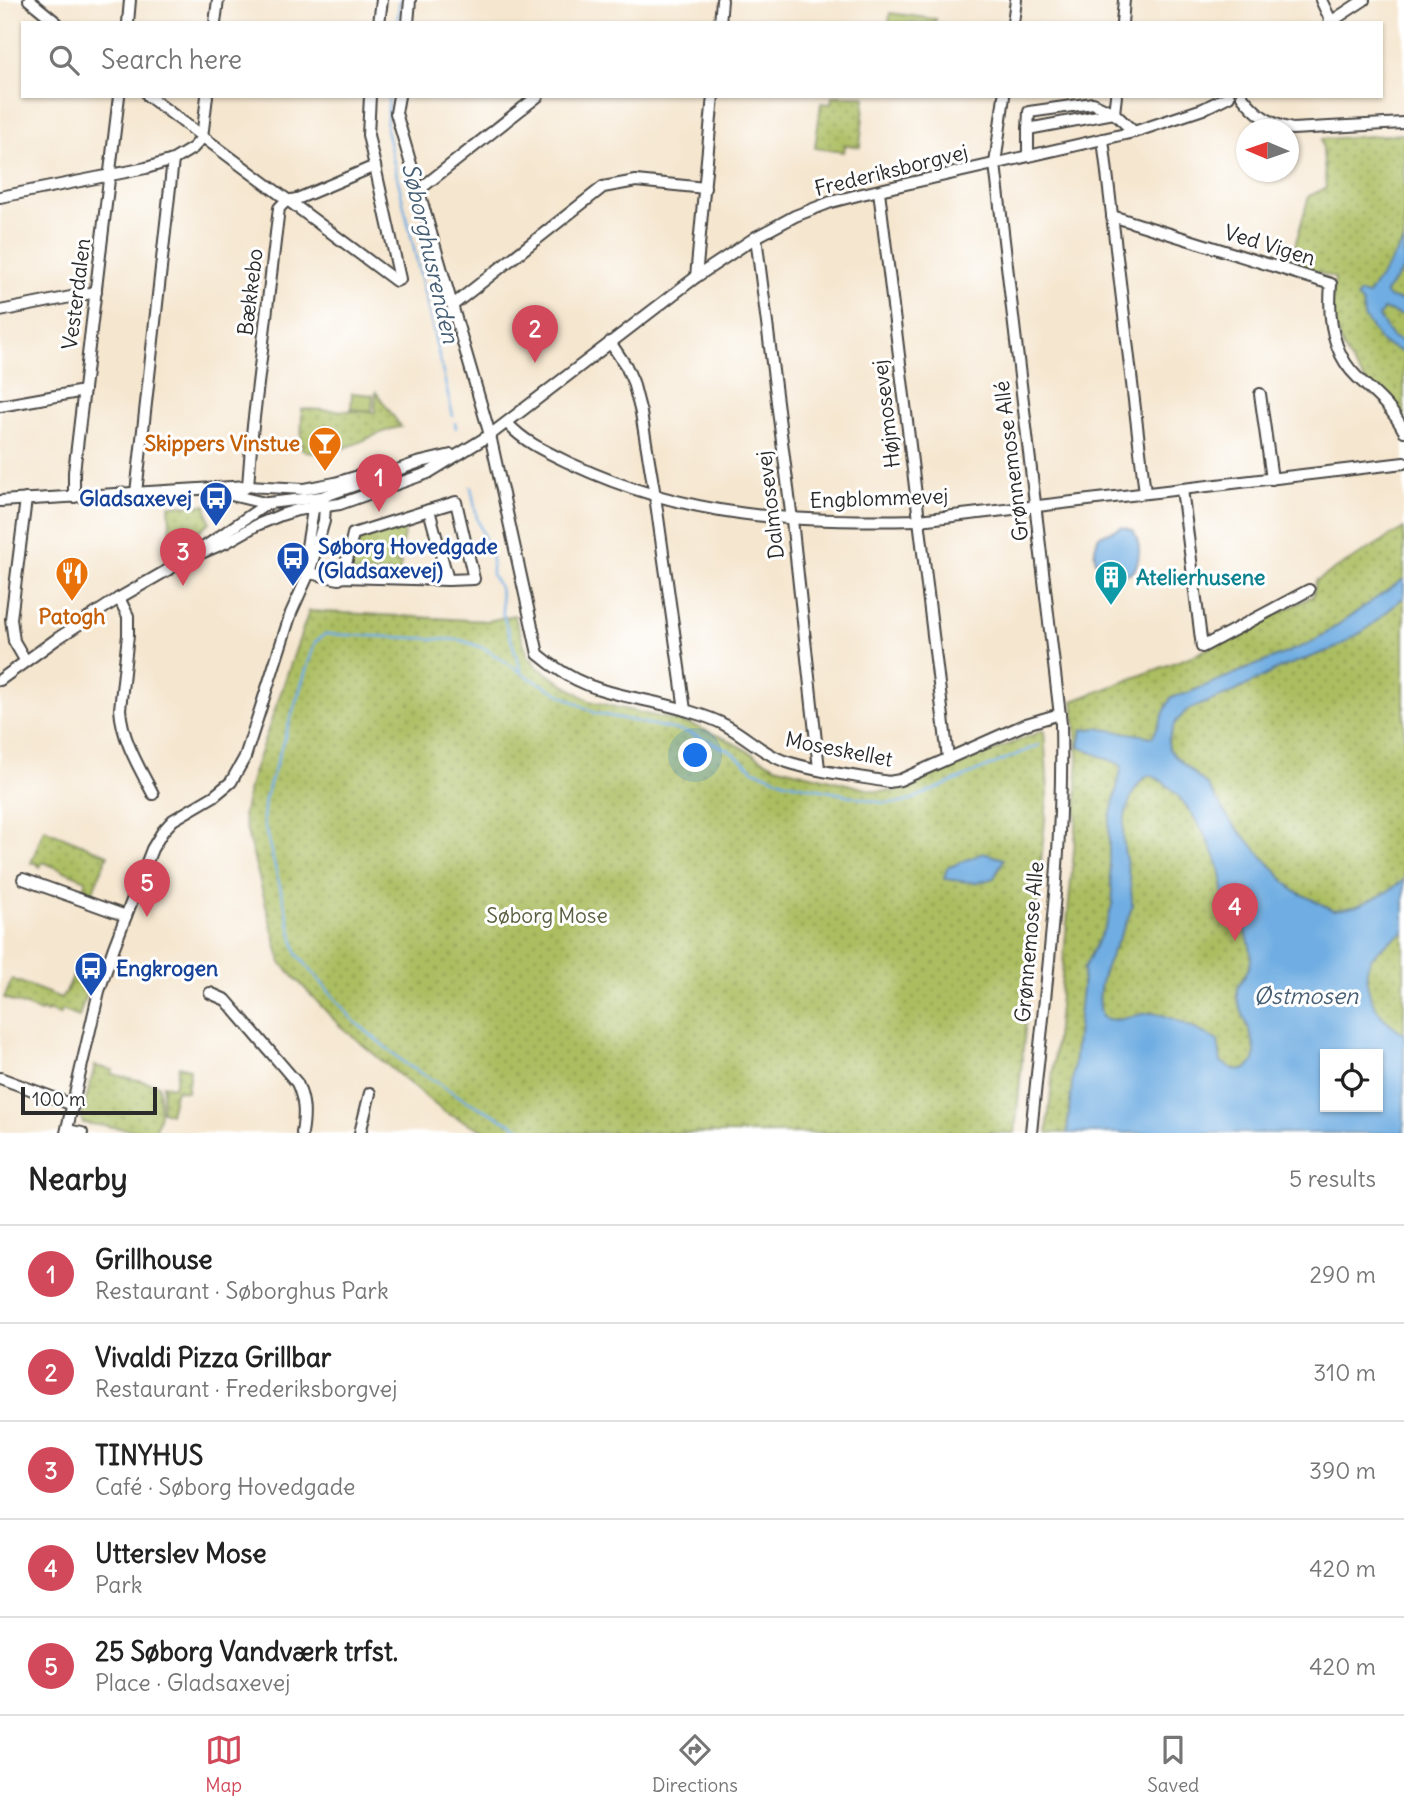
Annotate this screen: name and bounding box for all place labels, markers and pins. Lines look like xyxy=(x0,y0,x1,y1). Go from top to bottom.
pin: 2 xyxy=(512,305,558,363)
bar icon: Skippers Vinstue xyxy=(306,424,344,473)
place label: Skippers Vinstue xyxy=(144,430,300,457)
pin: 1 xyxy=(356,454,402,512)
bus stop icon: Gladsaxevej xyxy=(197,479,235,528)
place label: Gladsaxevej xyxy=(79,485,192,512)
pin: 3 xyxy=(160,528,206,586)
place label: Søborg Hovedgade (Gladsaxevej) xyxy=(318,533,498,584)
bus stop icon: Søborg Hovedgade (Gladsaxevej) xyxy=(274,539,312,588)
restaurant icon: Patogh xyxy=(53,554,91,603)
building icon: Atelierhusene xyxy=(1092,558,1130,607)
place label: Atelierhusene xyxy=(1136,564,1265,591)
place label: Patogh xyxy=(39,603,105,630)
pin: 5 xyxy=(124,859,170,917)
pin: 4 xyxy=(1212,883,1258,941)
bus stop icon: Engkrogen xyxy=(72,949,110,998)
place label: Engkrogen xyxy=(116,955,218,982)

